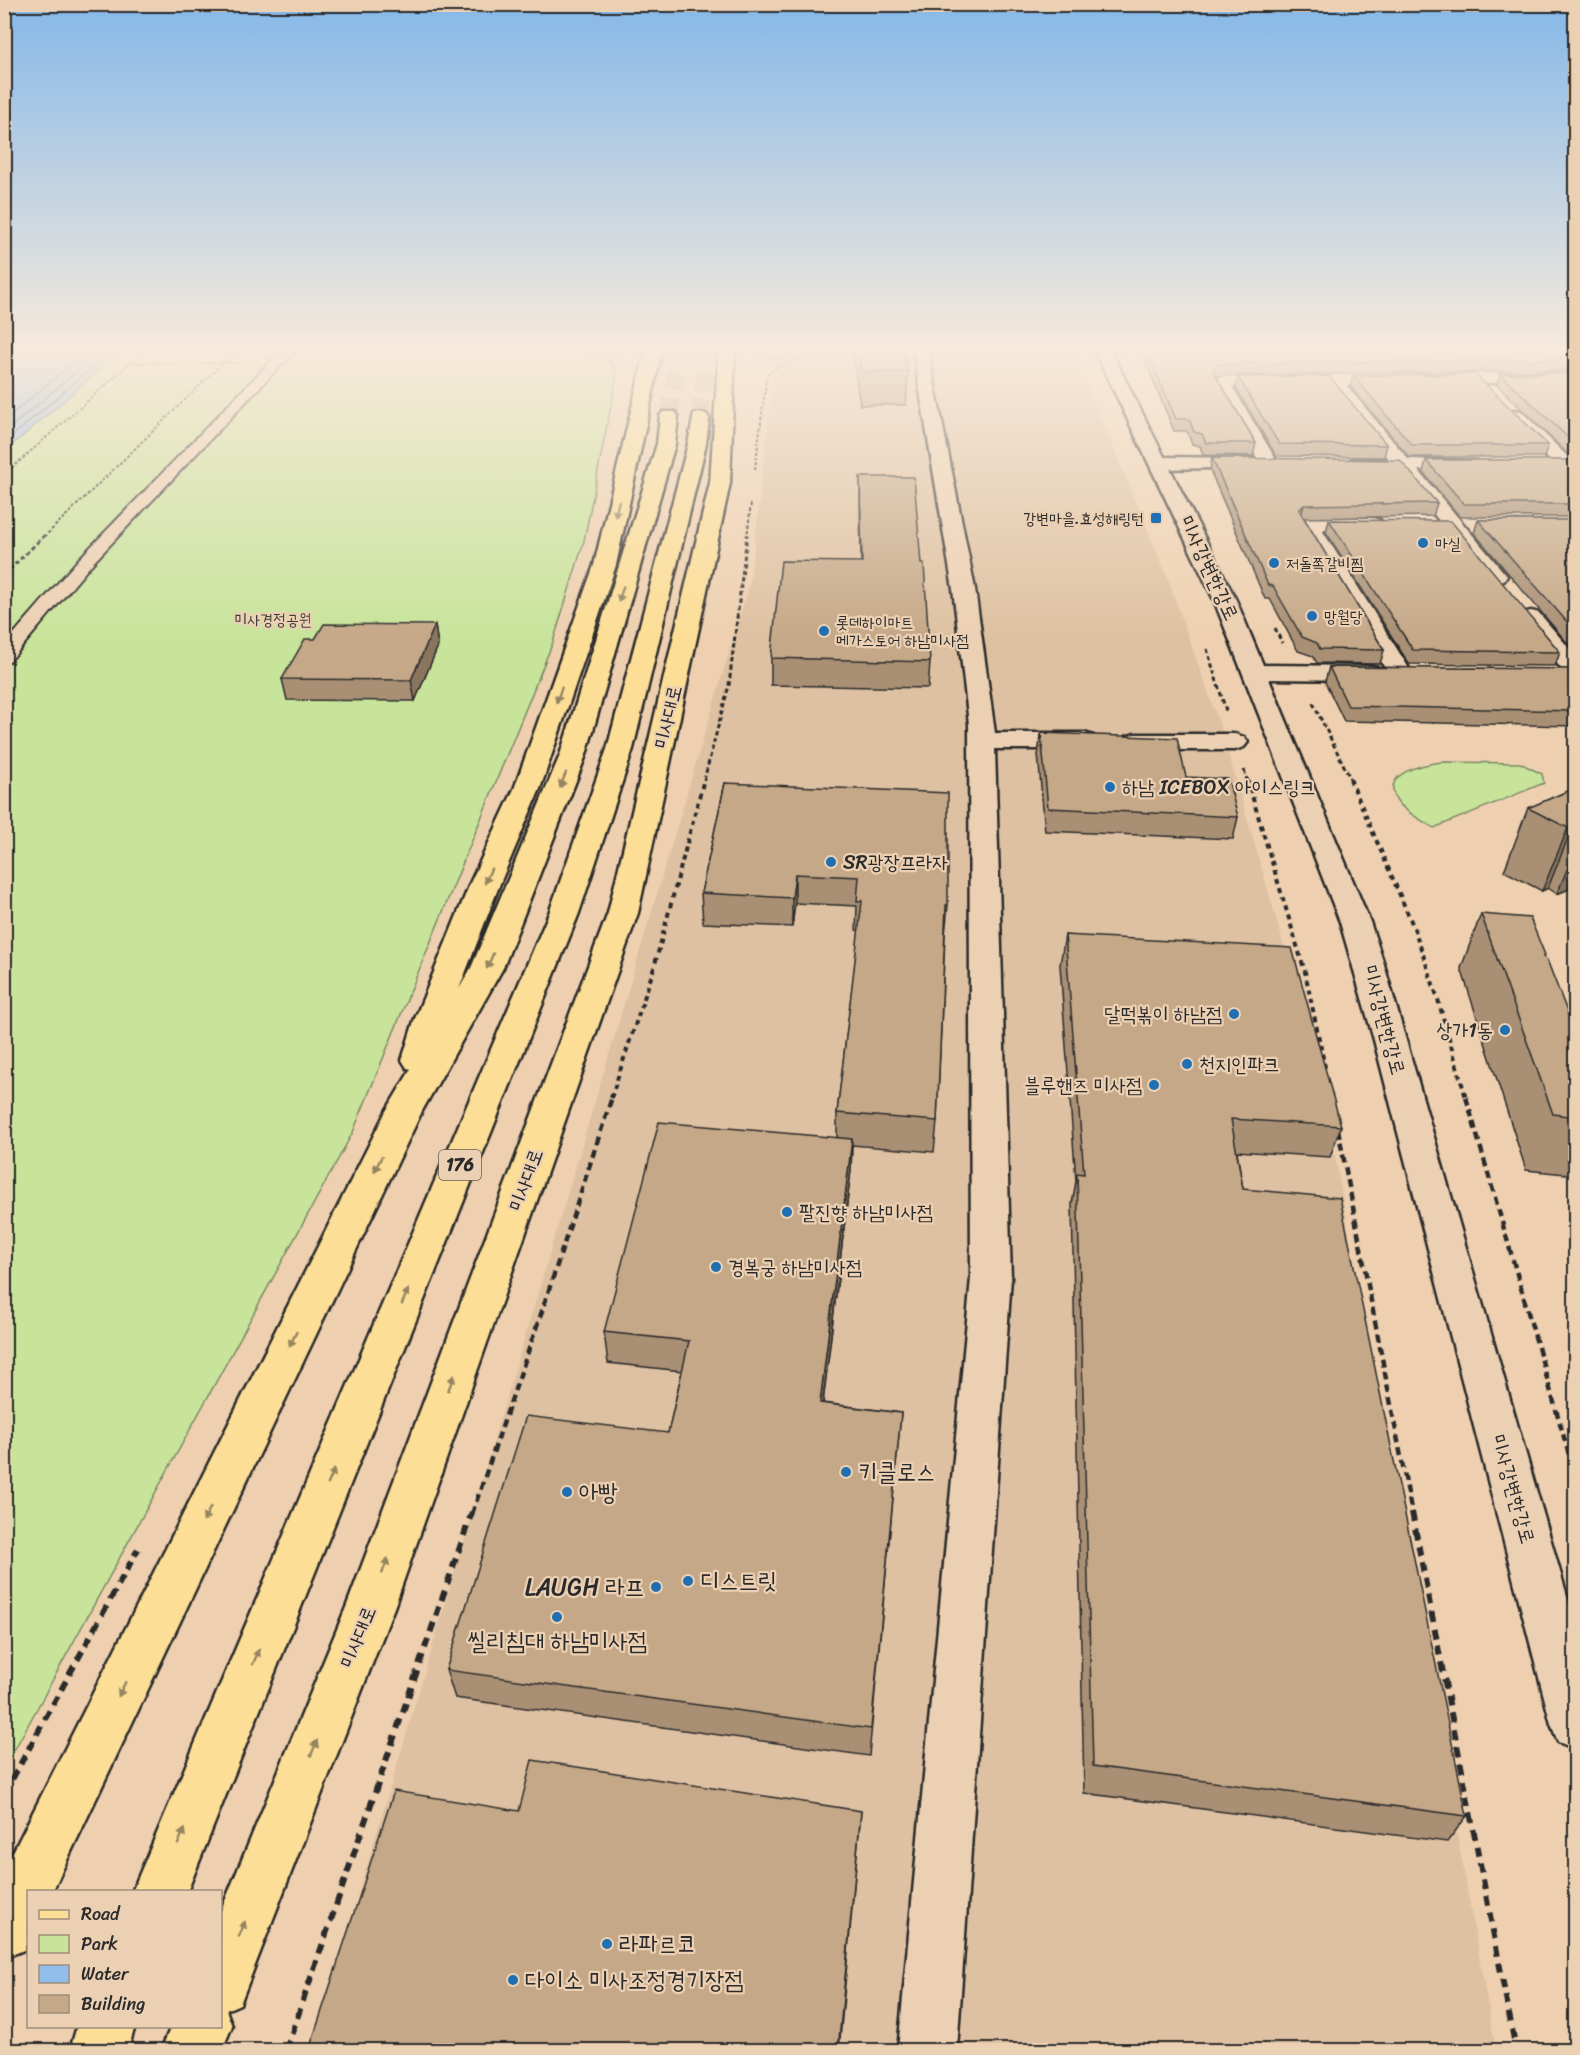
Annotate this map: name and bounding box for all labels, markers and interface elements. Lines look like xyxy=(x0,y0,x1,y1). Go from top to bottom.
one-way arrow xyxy=(612,499,621,518)
place label: 강변마을.효성해링턴 xyxy=(1023,504,1144,533)
street label: 미사강변한강로 xyxy=(1169,510,1249,626)
marker: 강변마을.효성해링턴 xyxy=(1149,511,1163,525)
place label: 마실 xyxy=(1435,529,1461,558)
marker: 마실 xyxy=(1416,536,1430,550)
place label: 저돌쪽갈비찜 xyxy=(1286,549,1363,578)
marker: 저돌쪽갈비찜 xyxy=(1267,556,1281,570)
one-way arrow xyxy=(616,585,625,603)
place label: 망월당 xyxy=(1324,602,1363,631)
park label: 미사경정공원 xyxy=(234,605,312,634)
place label: 롯데하이마트 메가스토어 하남미사점 xyxy=(836,608,969,655)
marker: 망월당 xyxy=(1305,609,1319,623)
marker: 롯데하이마트 메가스토어 하남미사점 xyxy=(817,624,831,638)
street label: 미사대로 xyxy=(644,682,692,752)
one-way arrow xyxy=(554,686,564,704)
place label: 하남 ICEBOX 아이스링크 xyxy=(1122,770,1316,805)
one-way arrow xyxy=(558,771,567,789)
marker: 하남 ICEBOX 아이스링크 xyxy=(1103,780,1117,794)
place label: SR광장프라자 xyxy=(843,845,948,880)
marker: SR광장프라자 xyxy=(824,855,838,869)
one-way arrow xyxy=(483,867,493,885)
one-way arrow xyxy=(485,952,495,970)
street label: 미사강변한강로 xyxy=(1353,961,1415,1079)
place label: 달떡볶이 하남점 xyxy=(1104,997,1222,1032)
marker: 달떡볶이 하남점 xyxy=(1227,1007,1241,1021)
place label: 상가1동 xyxy=(1436,1013,1493,1048)
marker: 상가1동 xyxy=(1498,1023,1512,1037)
place label: 천지인파크 xyxy=(1199,1047,1279,1082)
marker: 천지인파크 xyxy=(1180,1057,1194,1071)
place label: 블루핸즈 미사점 xyxy=(1024,1068,1142,1103)
marker: 블루핸즈 미사점 xyxy=(1147,1078,1161,1092)
street label: 미사대로 xyxy=(499,1144,553,1216)
road number: 176 xyxy=(439,1150,481,1180)
one-way arrow xyxy=(374,1155,383,1172)
place label: 팔진향 하남미사점 xyxy=(799,1195,933,1230)
marker: 팔진향 하남미사점 xyxy=(780,1205,794,1219)
place label: 경복궁 하남미사점 xyxy=(728,1250,862,1285)
marker: 경복궁 하남미사점 xyxy=(709,1260,723,1274)
one-way arrow xyxy=(401,1288,410,1306)
one-way arrow xyxy=(288,1330,297,1347)
one-way arrow xyxy=(447,1374,457,1392)
street label: 미사강변한강로 xyxy=(1481,1430,1545,1548)
place label: 키클로스 xyxy=(858,1451,935,1493)
marker: 키클로스 xyxy=(839,1465,853,1479)
one-way arrow xyxy=(327,1468,336,1486)
place label: 아빵 xyxy=(579,1471,618,1513)
marker: 아빵 xyxy=(560,1485,574,1499)
one-way arrow xyxy=(203,1506,212,1523)
one-way arrow xyxy=(380,1557,390,1575)
place label: 디스트릿 xyxy=(700,1560,777,1602)
place label: LAUGH 라프 xyxy=(525,1566,644,1608)
marker: 디스트릿 xyxy=(681,1574,695,1588)
marker: LAUGH 라프 xyxy=(649,1580,663,1594)
street label: 미사대로 xyxy=(330,1601,386,1673)
marker: 씰리침대 하남미사점 xyxy=(550,1610,564,1624)
place label: 씰리침대 하남미사점 xyxy=(467,1620,647,1662)
one-way arrow xyxy=(251,1648,261,1666)
one-way arrow xyxy=(117,1681,126,1698)
one-way arrow xyxy=(310,1739,319,1757)
one-way arrow xyxy=(176,1828,186,1846)
legend xyxy=(27,1890,222,2028)
text: Road xyxy=(81,1898,121,1930)
one-way arrow xyxy=(238,1920,247,1938)
place label: 라파르코 xyxy=(619,1923,696,1965)
text: Park xyxy=(81,1928,118,1960)
marker: 라파르코 xyxy=(600,1937,614,1951)
text: Water xyxy=(81,1958,130,1990)
place label: 다이소 미사조정경기장점 xyxy=(525,1959,744,2001)
marker: 다이소 미사조정경기장점 xyxy=(506,1973,520,1987)
text: Building xyxy=(81,1988,145,2020)

